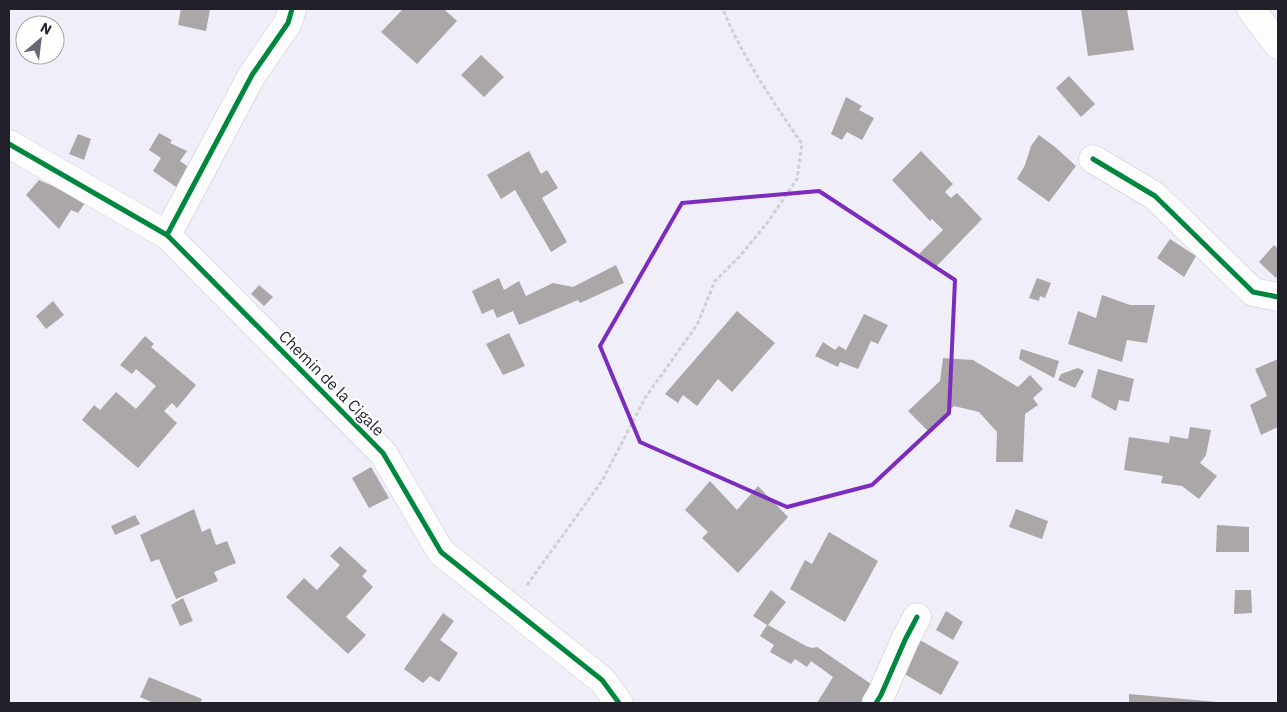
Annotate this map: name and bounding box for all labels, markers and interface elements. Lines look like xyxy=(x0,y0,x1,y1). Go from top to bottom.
north arrow xyxy=(15,15,65,65)
text: N xyxy=(37,18,55,39)
street label: Chemin de la Cigale xyxy=(275,326,389,440)

